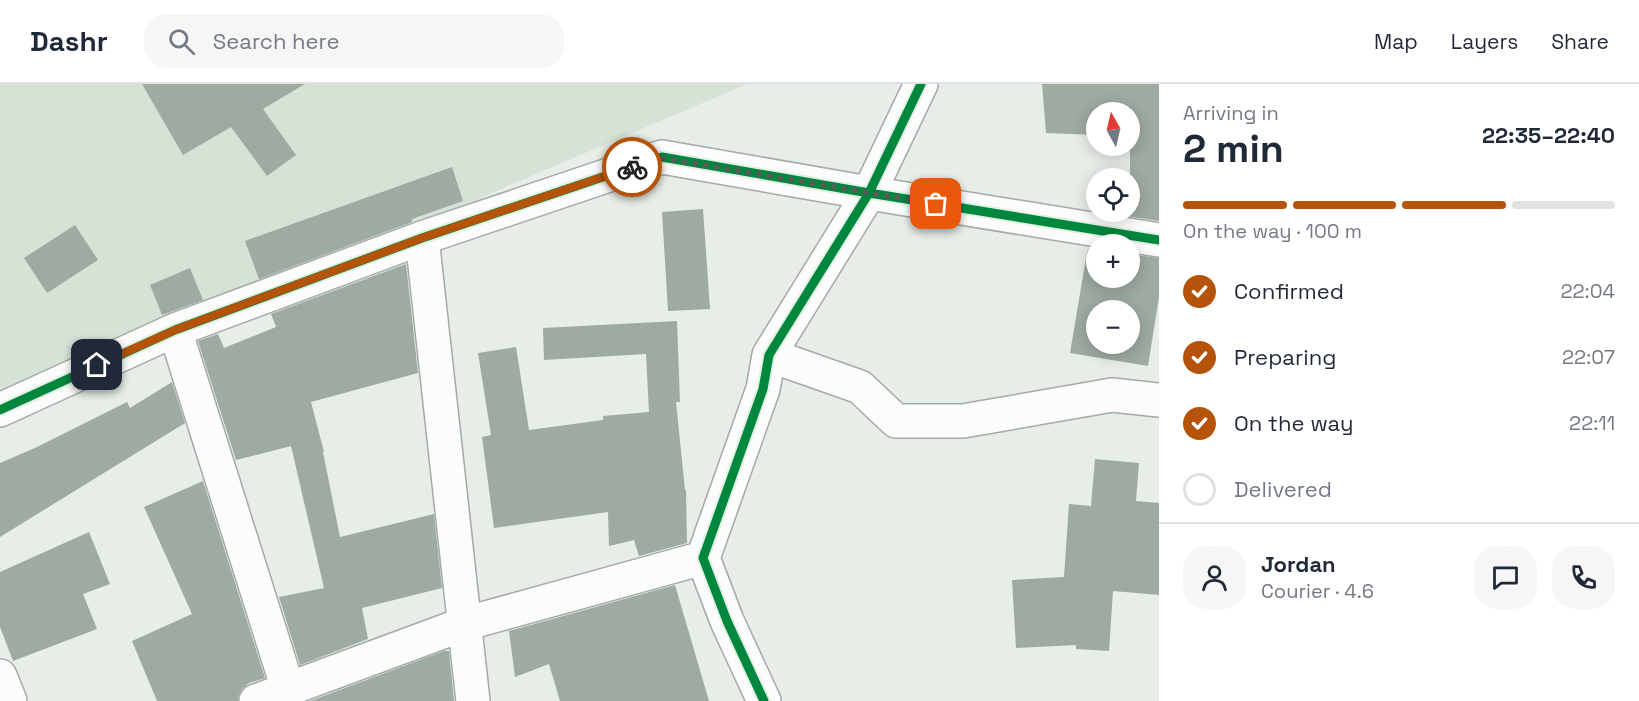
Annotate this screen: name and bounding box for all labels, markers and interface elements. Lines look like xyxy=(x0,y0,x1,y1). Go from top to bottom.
search box xyxy=(144,14,564,68)
text: Dashr xyxy=(30,23,108,59)
icon: search xyxy=(165,25,198,58)
text: Search here xyxy=(213,27,340,55)
text: Map xyxy=(1374,28,1418,55)
text: Layers xyxy=(1451,28,1518,55)
text: Share xyxy=(1551,28,1609,55)
text: Arriving in xyxy=(1183,100,1279,126)
north arrow xyxy=(1086,102,1140,156)
map controls xyxy=(1086,102,1140,354)
text: 22:35–22:40 xyxy=(1482,121,1615,149)
text: 2 min xyxy=(1183,124,1284,173)
courier xyxy=(602,137,662,197)
icon: bike xyxy=(616,151,649,184)
button: locate xyxy=(1086,168,1140,222)
pin xyxy=(910,178,961,229)
icon: bag xyxy=(919,187,952,220)
text: On the way · 100 m xyxy=(1183,218,1362,244)
button: + xyxy=(1086,234,1140,288)
icon: check xyxy=(1183,275,1216,308)
text: Confirmed xyxy=(1234,277,1344,305)
text: 22:04 xyxy=(1561,278,1615,304)
button: − xyxy=(1086,300,1140,354)
pin xyxy=(71,339,122,390)
icon: check xyxy=(1183,341,1216,374)
text: Preparing xyxy=(1234,343,1336,371)
text: 22:07 xyxy=(1562,344,1615,370)
icon: home xyxy=(80,348,113,381)
icon: check xyxy=(1183,407,1216,440)
text: On the way xyxy=(1234,409,1353,437)
text: 22:11 xyxy=(1569,410,1615,436)
text: Delivered xyxy=(1234,475,1332,503)
button: person xyxy=(1183,546,1246,609)
button: chat xyxy=(1474,546,1537,609)
button: phone xyxy=(1552,546,1615,609)
text: Jordan xyxy=(1261,550,1336,578)
text: Courier · 4.6 xyxy=(1261,578,1374,604)

